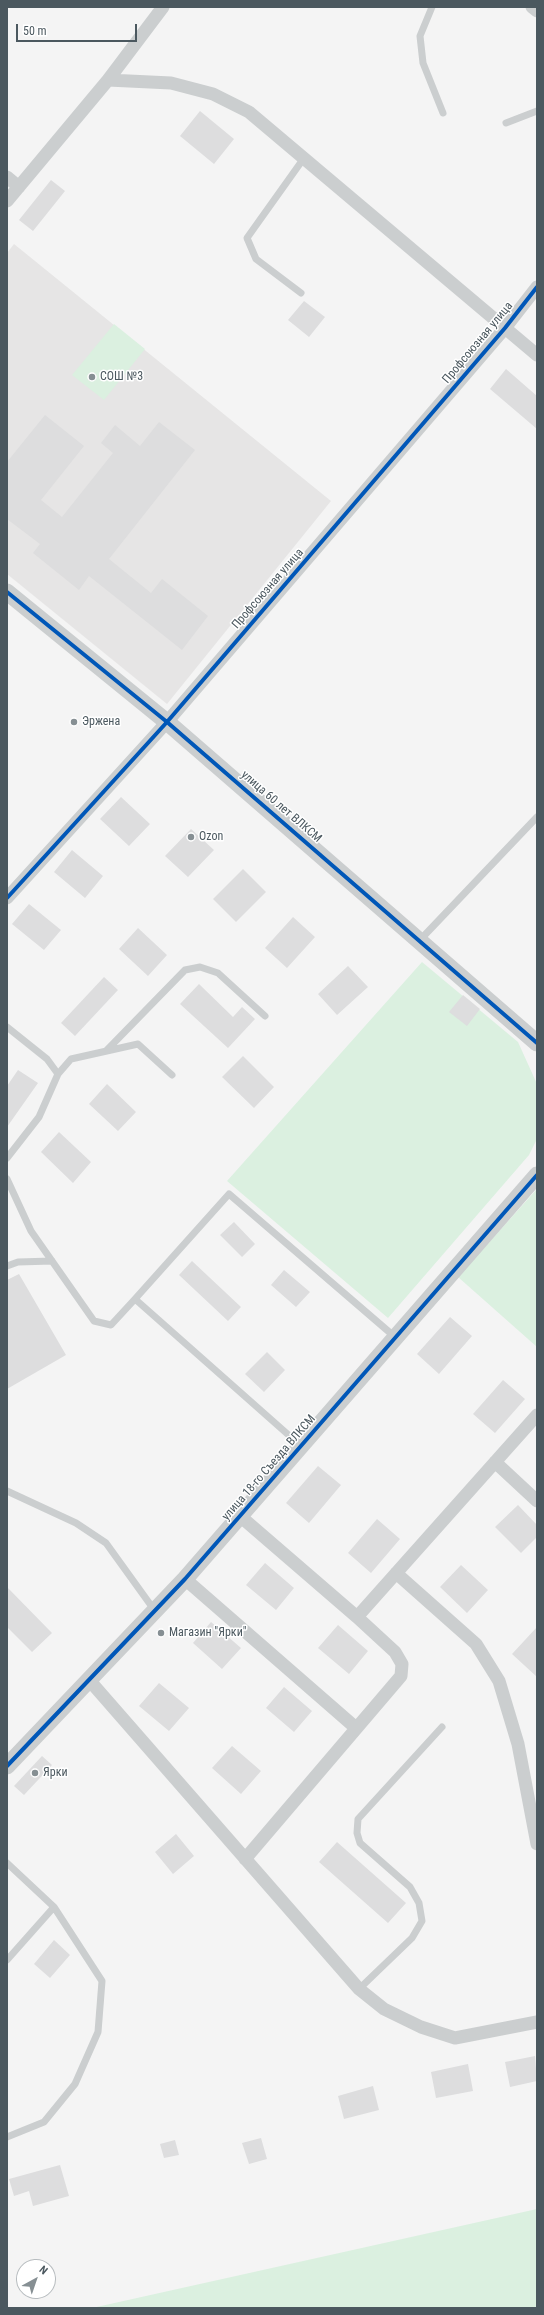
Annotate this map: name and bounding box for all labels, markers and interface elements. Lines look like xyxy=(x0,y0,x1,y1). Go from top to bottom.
scale bar xyxy=(18,16,139,42)
text: 50 m xyxy=(23,24,47,38)
street label: Профсоюзная улица xyxy=(440,299,516,387)
place label: СОШ №3 xyxy=(100,370,143,384)
marker: СОШ №3 xyxy=(87,372,97,382)
street label: Профсоюзная улица xyxy=(229,546,307,632)
place label: Эржена xyxy=(82,715,120,729)
marker: Эржена xyxy=(69,717,79,727)
street label: улица 60 лет ВЛКСМ xyxy=(238,768,324,846)
place label: Ozon xyxy=(199,830,223,844)
marker: Ozon xyxy=(186,832,196,842)
street label: улица 18-го Съезда ВЛКСМ xyxy=(219,1412,319,1524)
place label: Магазин "Ярки" xyxy=(169,1626,247,1640)
marker: Магазин "Ярки" xyxy=(156,1628,166,1638)
place label: Ярки xyxy=(43,1766,68,1780)
marker: Ярки xyxy=(30,1768,40,1778)
north arrow xyxy=(16,2259,56,2299)
text: N xyxy=(37,2263,50,2277)

